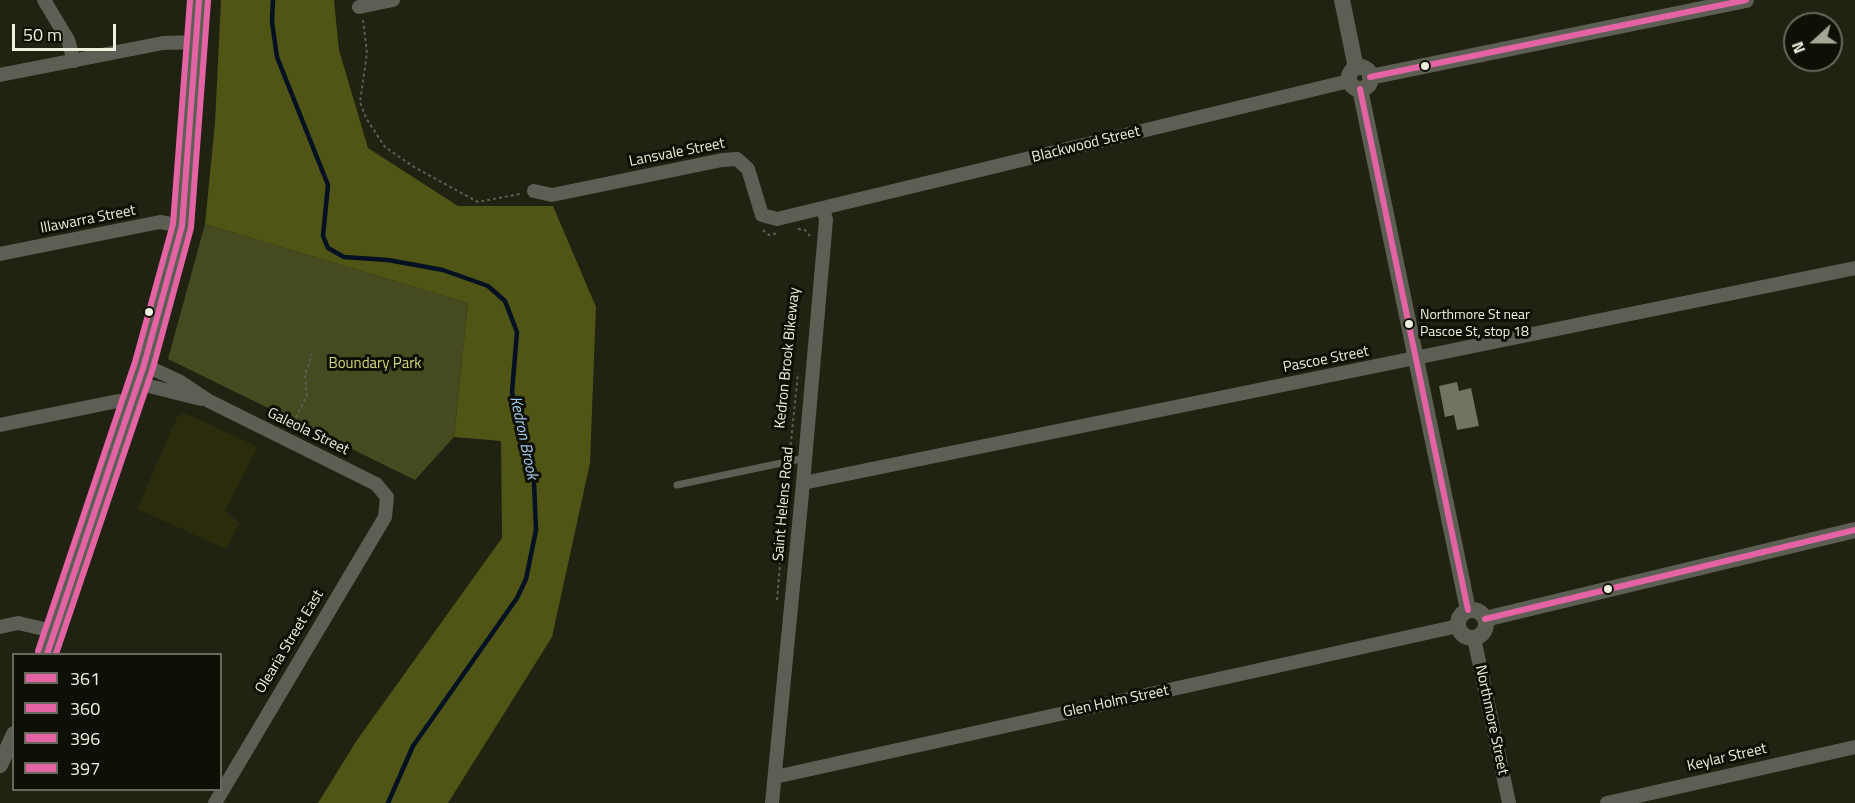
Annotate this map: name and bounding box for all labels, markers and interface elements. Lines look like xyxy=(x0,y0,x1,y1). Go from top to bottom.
scale bar xyxy=(15,12,118,50)
north arrow xyxy=(1783,12,1843,72)
text: 50 m xyxy=(23,21,62,48)
text: N xyxy=(1785,38,1811,57)
unlabelled marker xyxy=(1419,60,1431,72)
street label: Blackwood Street xyxy=(1030,123,1142,167)
street label: Lansvale Street xyxy=(628,135,726,171)
street label: Illawarra Street xyxy=(39,202,137,238)
street label: Kedron Brook Bikeway xyxy=(772,287,804,429)
unlabelled marker xyxy=(143,306,155,318)
place label: Northmore St near Pascoe St, stop 18 xyxy=(1420,308,1530,340)
marker: Northmore St near Pascoe St, stop 18 xyxy=(1403,318,1415,330)
street label: Pascoe Street xyxy=(1281,343,1371,377)
park label: Boundary Park xyxy=(328,355,422,373)
water label: Kedron Brook xyxy=(505,395,541,481)
street label: Galeola Street xyxy=(264,404,352,460)
street label: Saint Helens Road xyxy=(770,446,798,562)
unlabelled marker xyxy=(1602,583,1614,595)
street label: Olearia Street East xyxy=(252,587,328,697)
legend xyxy=(12,653,222,791)
street label: Northmore Street xyxy=(1471,664,1511,776)
text: 361 xyxy=(70,665,100,692)
street label: Glen Holm Street xyxy=(1062,682,1170,722)
text: 360 xyxy=(70,695,100,722)
text: 396 xyxy=(70,725,100,752)
street label: Keylar Street xyxy=(1685,740,1769,776)
text: 397 xyxy=(70,755,100,782)

